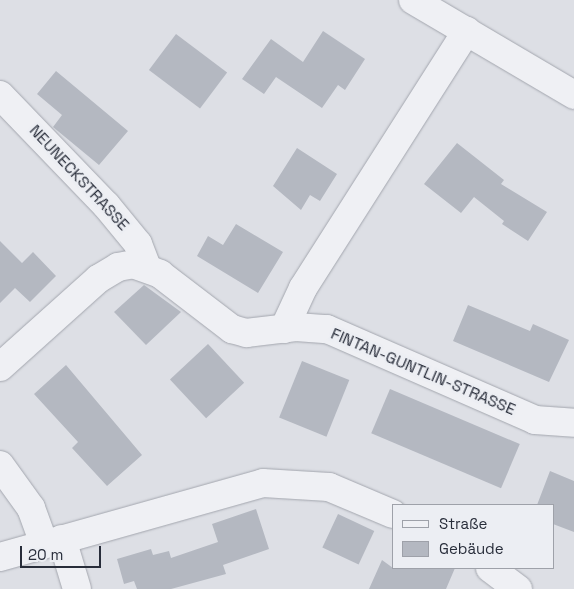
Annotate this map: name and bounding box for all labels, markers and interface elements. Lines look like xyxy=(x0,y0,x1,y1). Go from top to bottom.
street label: NEUNECKSTRASSE xyxy=(25,121,133,235)
street label: FINTAN-GUNTLIN-STRASSE xyxy=(328,324,518,420)
legend xyxy=(392,504,554,569)
text: Straße xyxy=(439,514,487,533)
scale bar xyxy=(22,536,104,568)
text: Gebäude xyxy=(439,539,504,558)
text: 20 m xyxy=(28,545,63,564)

